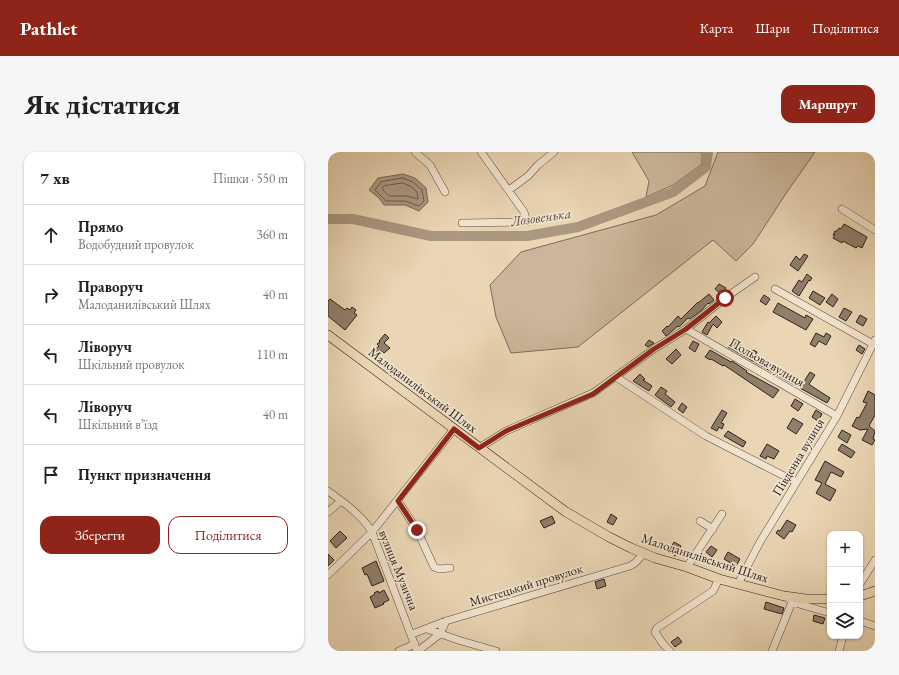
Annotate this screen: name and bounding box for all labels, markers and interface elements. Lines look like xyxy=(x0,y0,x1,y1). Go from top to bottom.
text: Pathlet xyxy=(20,16,77,41)
text: Карта xyxy=(700,19,733,37)
text: Шари xyxy=(755,19,790,37)
text: Поділитися xyxy=(812,19,879,37)
button: Маршрут xyxy=(781,85,875,123)
text: Як дістатися xyxy=(24,86,180,122)
text: 7 хв xyxy=(40,167,70,189)
text: Пішки · 550 m xyxy=(213,170,288,187)
water label: Лозовенька xyxy=(509,204,572,230)
text: Прямо xyxy=(78,217,123,236)
icon: ahead xyxy=(40,224,62,246)
text: 360 m xyxy=(257,226,288,243)
text: Водобудний провулок xyxy=(78,236,194,253)
text: Праворуч xyxy=(78,277,143,296)
icon: right xyxy=(40,284,62,306)
text: 40 m xyxy=(263,286,288,303)
route start xyxy=(716,289,734,307)
text: Малоданилівський Шлях xyxy=(78,296,210,313)
street label: Польова вулиця xyxy=(726,334,808,391)
text: Ліворуч xyxy=(78,337,132,356)
street label: Малоданилівський Шлях xyxy=(365,343,481,437)
icon: left xyxy=(40,344,62,366)
text: 110 m xyxy=(257,346,288,363)
text: Шкільний провулок xyxy=(78,356,185,373)
text: Ліворуч xyxy=(78,397,132,416)
icon: left xyxy=(40,404,62,426)
text: 40 m xyxy=(263,406,288,423)
street label: Південна вулиця xyxy=(768,415,828,499)
text: Шкільний в’їзд xyxy=(78,416,158,433)
icon: arrive xyxy=(40,464,62,486)
text: Пункт призначення xyxy=(78,465,211,484)
button: Зберегти xyxy=(40,516,160,554)
button: Поділитися xyxy=(168,516,288,554)
route end xyxy=(408,521,426,539)
street label: вулиця Музична xyxy=(375,527,423,613)
street label: Малоданилівський Шлях xyxy=(639,529,771,587)
map controls xyxy=(827,531,863,639)
button: + xyxy=(827,531,863,567)
street label: Мистецький провулок xyxy=(467,559,586,610)
button: − xyxy=(827,567,863,603)
button: layers xyxy=(827,603,863,639)

